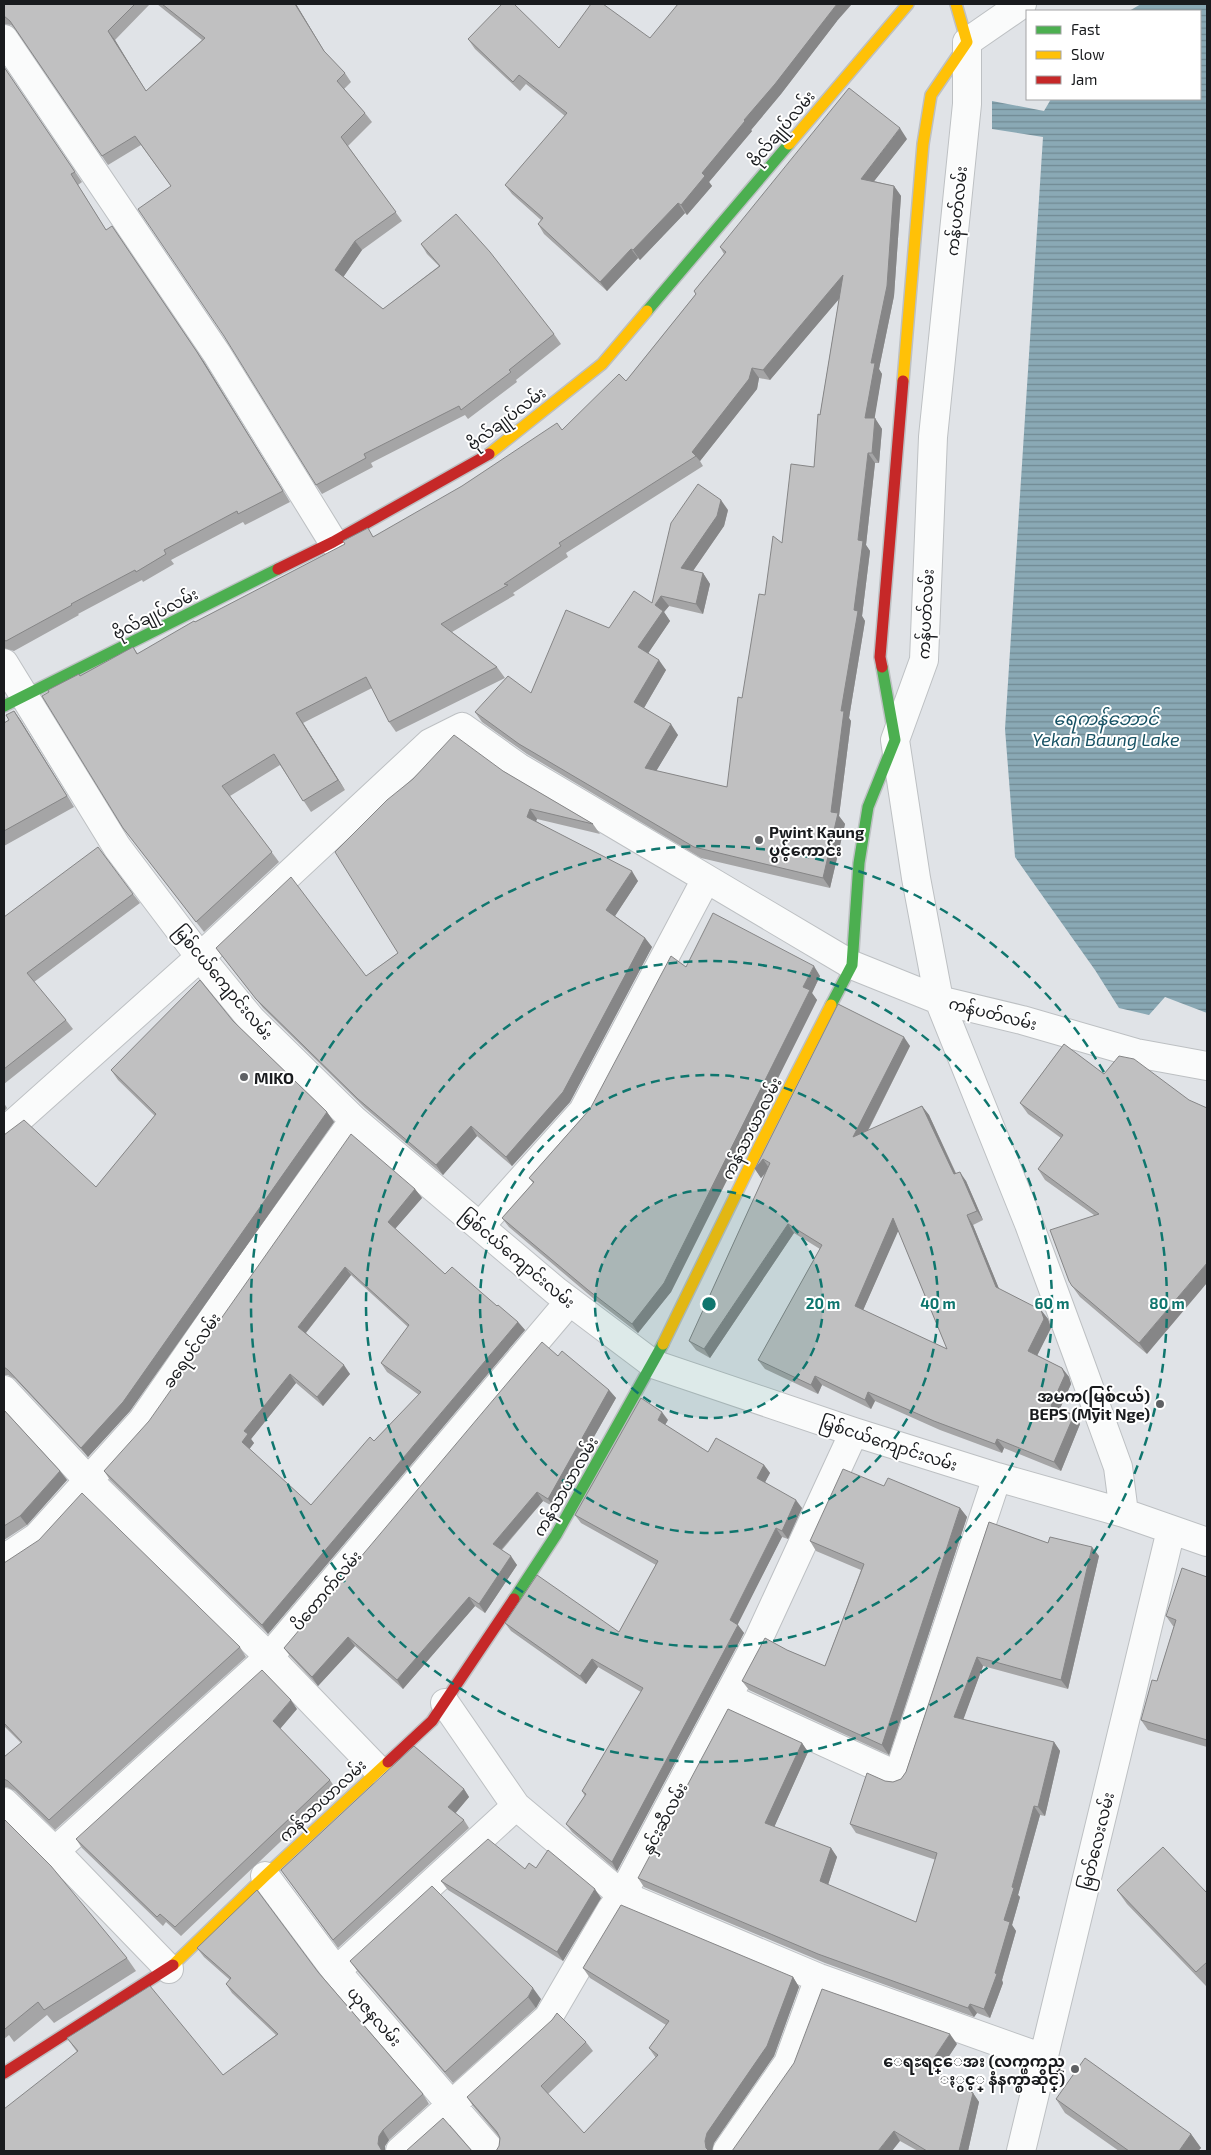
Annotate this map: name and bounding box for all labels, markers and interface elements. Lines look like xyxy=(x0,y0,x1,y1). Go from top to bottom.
legend xyxy=(1026,10,1201,100)
text: Fast xyxy=(1071,20,1101,38)
text: Slow xyxy=(1071,45,1105,63)
text: Jam xyxy=(1071,70,1097,88)
street label: ဗိုလ်ချုပ်လမ်း xyxy=(743,86,823,174)
street label: ကန်ပတ်လမ်း xyxy=(941,165,975,257)
street label: ဗိုလ်ချုပ်လမ်း xyxy=(462,382,553,458)
street label: ကန်ပတ်လမ်း xyxy=(912,568,942,660)
street label: ဗိုလ်ချုပ်လမ်း xyxy=(109,583,204,648)
water label: ရေကန်ဘောင် Yekan Baung Lake xyxy=(1032,706,1180,750)
place label: Pwint Kaung ပွင့်ကောင်း xyxy=(769,822,865,863)
marker: Pwint Kaung ပွင့်ကောင်း xyxy=(753,834,765,846)
street label: မြစ်ငယ်ကျောင်းလမ်း xyxy=(167,920,278,1046)
street label: ကန်ပတ်လမ်း xyxy=(946,992,1039,1038)
place label: MIKO xyxy=(254,1068,294,1087)
marker: MIKO xyxy=(238,1071,250,1083)
street label: ကန်သာယာလမ်း xyxy=(716,1073,789,1185)
street label: မြစ်ငယ်ကျောင်းလမ်း xyxy=(454,1204,580,1315)
text: 20 m xyxy=(806,1294,840,1312)
text: 40 m xyxy=(920,1294,956,1312)
text: 60 m xyxy=(1035,1294,1069,1312)
text: 80 m xyxy=(1149,1294,1185,1312)
centre of rings xyxy=(700,1295,718,1313)
street label: ခရေပင်လမ်း xyxy=(157,1308,228,1394)
place label: အမက(မြစ်ငယ်) BEPS (Myit Nge) xyxy=(1029,1385,1150,1424)
marker: အမက(မြစ်ငယ်) BEPS (Myit Nge) xyxy=(1154,1398,1166,1410)
street label: မြစ်ငယ်ကျောင်းလမ်း xyxy=(816,1411,960,1479)
street label: ကန်သာယာလမ်း xyxy=(528,1432,606,1542)
street label: ပိတောက်လမ်း xyxy=(286,1546,365,1634)
street label: ကန်သာယာလမ်း xyxy=(274,1754,373,1849)
street label: နှင်းဆီလမ်း xyxy=(636,1778,696,1860)
street label: မြတ်လေးလမ်း xyxy=(1074,1790,1122,1893)
street label: ယုဇနလမ်း xyxy=(340,1982,407,2054)
place label: ေရႊရင္ေအး (လက္ဖက္ရည္ ႏွင့္ နံနက္စာဆိုင္) xyxy=(883,2051,1065,2093)
marker: ေရႊရင္ေအး (လက္ဖက္ရည္ ႏွင့္ နံနက္စာဆိုင္) xyxy=(1069,2063,1081,2075)

